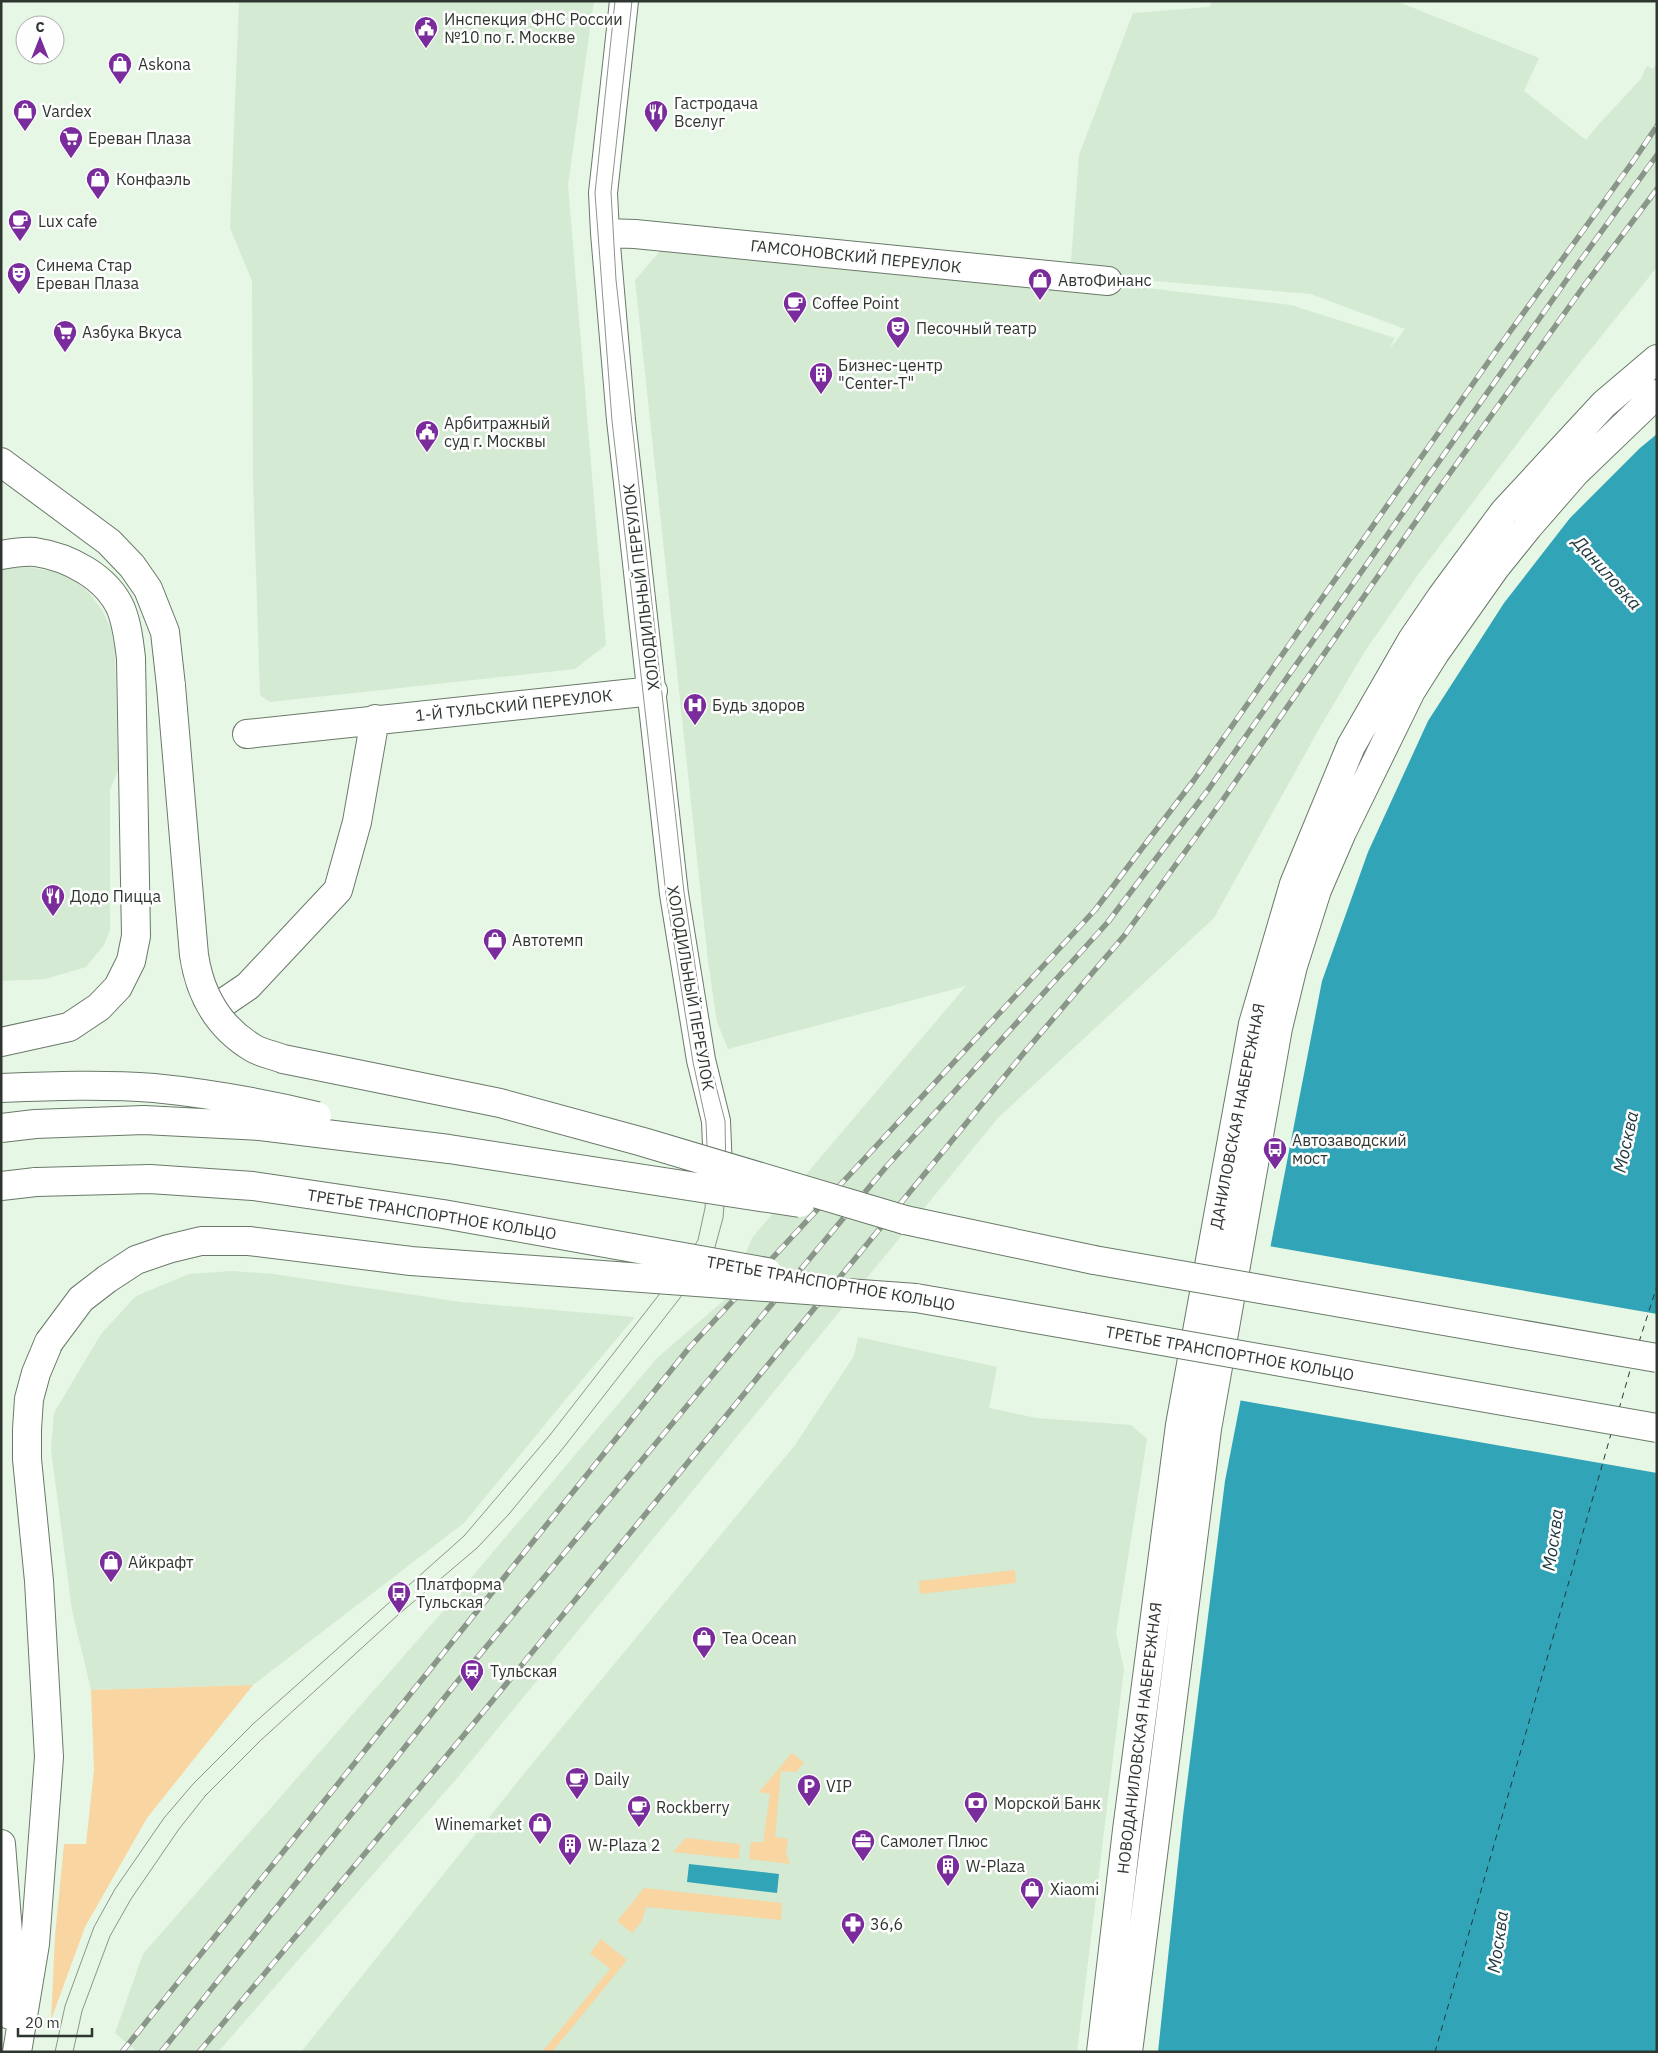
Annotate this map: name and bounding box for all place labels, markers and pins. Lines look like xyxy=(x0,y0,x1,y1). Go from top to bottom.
place label: Инспекция ФНС России №10 по г. Москве xyxy=(444,9,623,47)
public building icon: Инспекция ФНС России №10 по г. Москве xyxy=(413,15,439,49)
shop icon: Askona xyxy=(107,51,133,85)
place label: Askona xyxy=(138,54,191,74)
place label: Гастродача Вселуг xyxy=(674,93,759,131)
shop icon: Vardex xyxy=(12,98,38,132)
restaurant icon: Гастродача Вселуг xyxy=(643,99,669,133)
place label: Vardex xyxy=(42,101,92,121)
supermarket icon: Ереван Плаза xyxy=(58,125,84,159)
place label: Ереван Плаза xyxy=(88,128,192,148)
shop icon: Конфаэль xyxy=(85,166,111,200)
place label: Конфаэль xyxy=(116,169,191,189)
cafe icon: Lux cafe xyxy=(7,208,33,242)
place label: Lux cafe xyxy=(38,211,98,231)
place label: Синема Стар Ереван Плаза xyxy=(36,255,140,293)
theatre icon: Синема Стар Ереван Плаза xyxy=(6,261,32,295)
shop icon: АвтоФинанс xyxy=(1027,267,1053,301)
place label: АвтоФинанс xyxy=(1058,270,1152,290)
cafe icon: Coffee Point xyxy=(782,290,808,324)
place label: Coffee Point xyxy=(812,293,900,313)
theatre icon: Песочный театр xyxy=(885,315,911,349)
place label: Песочный театр xyxy=(916,318,1037,338)
supermarket icon: Азбука Вкуса xyxy=(52,319,78,353)
place label: Азбука Вкуса xyxy=(82,322,182,342)
place label: Бизнес-центр "Center-T" xyxy=(838,355,943,393)
building icon: Бизнес-центр "Center-T" xyxy=(808,361,834,395)
place label: Арбитражный суд г. Москвы xyxy=(444,413,550,451)
public building icon: Арбитражный суд г. Москвы xyxy=(414,419,440,453)
hospital icon: Будь здоров xyxy=(682,692,708,726)
place label: Будь здоров xyxy=(712,695,805,715)
restaurant icon: Додо Пицца xyxy=(40,883,66,917)
place label: Додо Пицца xyxy=(70,886,161,906)
shop icon: Автотемп xyxy=(482,927,508,961)
place label: Автотемп xyxy=(512,930,584,950)
place label: Автозаводский мост xyxy=(1292,1130,1407,1168)
bus stop icon: Автозаводский мост xyxy=(1262,1136,1288,1170)
shop icon: Айкрафт xyxy=(98,1549,124,1583)
place label: Айкрафт xyxy=(128,1552,194,1572)
place label: Платформа Тульская xyxy=(416,1574,502,1612)
bus stop icon: Платформа Тульская xyxy=(386,1580,412,1614)
shop icon: Tea Ocean xyxy=(691,1625,717,1659)
place label: Tea Ocean xyxy=(722,1628,797,1648)
station icon: Тульская xyxy=(459,1658,485,1692)
place label: Тульская xyxy=(490,1661,557,1681)
cafe icon: Daily xyxy=(564,1766,590,1800)
place label: Daily xyxy=(594,1769,629,1789)
parking icon: VIP xyxy=(796,1773,822,1807)
place label: VIP xyxy=(826,1776,852,1796)
bank icon: Морской Банк xyxy=(963,1790,989,1824)
place label: Морской Банк xyxy=(994,1793,1101,1813)
cafe icon: Rockberry xyxy=(626,1794,652,1828)
place label: Rockberry xyxy=(656,1797,729,1817)
shop icon: Winemarket xyxy=(527,1811,553,1845)
place label: Winemarket xyxy=(435,1814,522,1834)
office icon: Самолет Плюс xyxy=(850,1828,876,1862)
place label: Самолет Плюс xyxy=(880,1831,988,1851)
building icon: W-Plaza 2 xyxy=(557,1832,583,1866)
place label: W-Plaza 2 xyxy=(588,1835,660,1855)
building icon: W-Plaza xyxy=(935,1853,961,1887)
place label: W-Plaza xyxy=(966,1856,1025,1876)
shop icon: Xiaomi xyxy=(1019,1876,1045,1910)
place label: Xiaomi xyxy=(1050,1879,1099,1899)
pharmacy icon: 36,6 xyxy=(840,1911,866,1945)
place label: 36,6 xyxy=(870,1914,903,1934)

